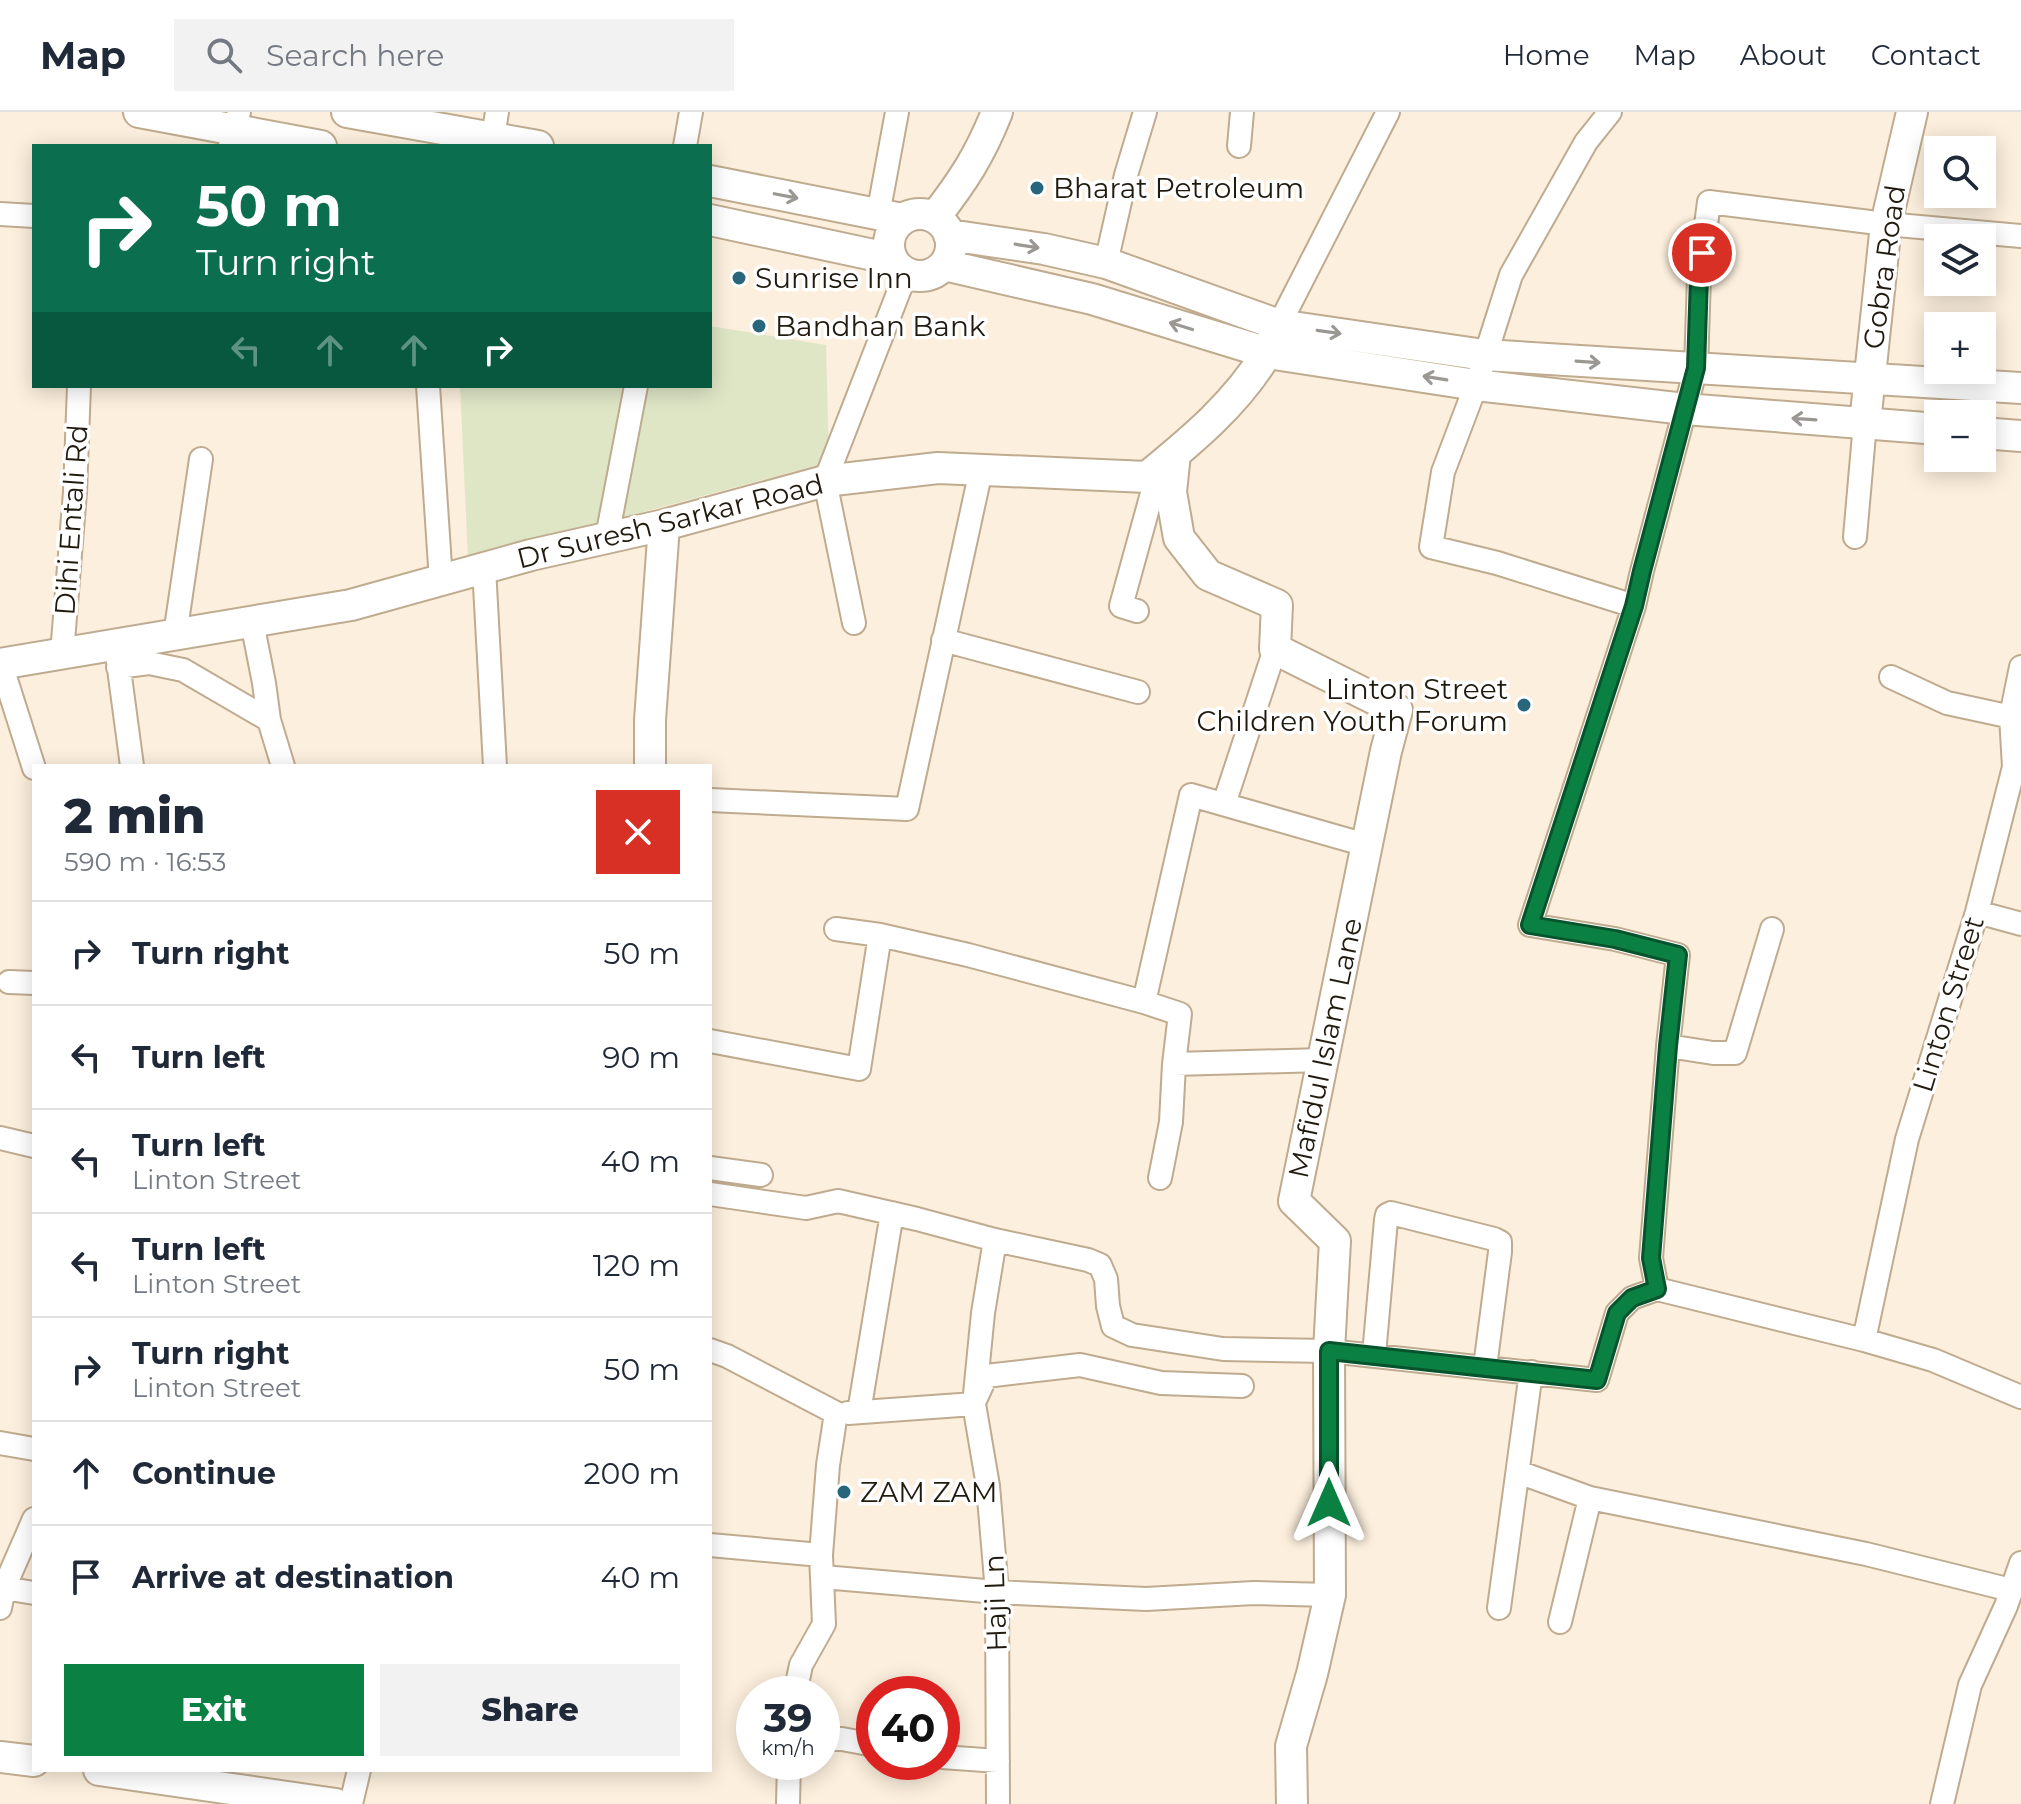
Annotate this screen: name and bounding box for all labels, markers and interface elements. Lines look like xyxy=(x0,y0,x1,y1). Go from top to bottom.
search box xyxy=(174,19,734,91)
text: Map xyxy=(40,32,126,79)
icon: search xyxy=(202,33,246,77)
text: Search here xyxy=(266,37,444,74)
text: Home xyxy=(1503,38,1590,72)
text: Map xyxy=(1634,38,1696,72)
text: About xyxy=(1740,38,1827,72)
text: Contact xyxy=(1871,38,1981,72)
map controls xyxy=(1924,136,1996,472)
button: search xyxy=(1924,136,1996,208)
place label: Bharat Petroleum xyxy=(1053,171,1304,205)
text: 50 m xyxy=(196,172,342,240)
icon: right xyxy=(64,176,168,280)
marker: Bharat Petroleum xyxy=(1028,179,1046,197)
street label: Gobra Road xyxy=(1856,183,1912,351)
one-way arrow xyxy=(773,189,799,204)
pin xyxy=(1668,219,1736,287)
button: layers xyxy=(1924,224,1996,296)
icon: arrive xyxy=(1680,231,1724,275)
one-way arrow xyxy=(1013,239,1039,254)
text: Turn right xyxy=(196,240,376,284)
place label: Sunrise Inn xyxy=(755,261,913,295)
marker: Sunrise Inn xyxy=(730,269,748,287)
place label: Bandhan Bank xyxy=(775,309,986,343)
button: + xyxy=(1924,312,1996,384)
marker: Bandhan Bank xyxy=(750,317,768,335)
one-way arrow xyxy=(1168,318,1194,333)
one-way arrow xyxy=(1316,325,1342,340)
icon: left xyxy=(224,328,268,372)
icon: ahead xyxy=(308,328,352,372)
icon: ahead xyxy=(392,328,436,372)
icon: right xyxy=(476,328,520,372)
one-way arrow xyxy=(1574,355,1600,370)
one-way arrow xyxy=(1423,370,1448,385)
button: − xyxy=(1924,400,1996,472)
one-way arrow xyxy=(1791,411,1818,426)
street label: Dihi Entali Rd xyxy=(47,424,95,616)
street label: Dr Suresh Sarkar Road xyxy=(513,466,827,576)
place label: Linton Street Children Youth Forum xyxy=(1196,672,1508,738)
marker: Linton Street Children Youth Forum xyxy=(1515,696,1533,714)
text: 2 min xyxy=(64,787,205,845)
button: close xyxy=(596,790,680,874)
text: 590 m · 16:53 xyxy=(64,846,226,878)
street label: Linton Street xyxy=(1905,912,1991,1096)
street label: Mafidul Islam Lane xyxy=(1281,915,1369,1181)
icon: right xyxy=(64,931,108,975)
text: Turn right xyxy=(132,935,289,972)
text: 50 m xyxy=(603,935,680,972)
icon: left xyxy=(64,1035,108,1079)
text: Turn left xyxy=(132,1039,265,1076)
text: 90 m xyxy=(602,1039,680,1076)
text: Turn left xyxy=(132,1127,265,1164)
icon: left xyxy=(64,1139,108,1183)
text: 40 m xyxy=(601,1143,680,1180)
text: Linton Street xyxy=(132,1164,301,1196)
text: Turn left xyxy=(132,1231,265,1268)
icon: left xyxy=(64,1243,108,1287)
text: 120 m xyxy=(593,1247,680,1284)
text: Linton Street xyxy=(132,1268,301,1300)
text: Turn right xyxy=(132,1335,289,1372)
icon: right xyxy=(64,1347,108,1391)
text: 50 m xyxy=(603,1351,680,1388)
text: Linton Street xyxy=(132,1372,301,1404)
icon: ahead xyxy=(64,1451,108,1495)
text: Continue xyxy=(132,1455,276,1492)
text: 200 m xyxy=(584,1455,680,1492)
position arrow xyxy=(1287,1461,1371,1545)
place label: ZAM ZAM xyxy=(860,1475,997,1509)
marker: ZAM ZAM xyxy=(835,1483,853,1501)
street label: Haji Ln xyxy=(976,1554,1014,1652)
icon: arrive xyxy=(64,1555,108,1599)
text: Arrive at destination xyxy=(132,1559,454,1596)
text: 40 m xyxy=(601,1559,680,1596)
button: Exit xyxy=(64,1664,364,1756)
button: Share xyxy=(380,1664,680,1756)
speed limit sign: 40 xyxy=(856,1676,960,1780)
text: 39 xyxy=(763,1693,813,1742)
text: km/h xyxy=(761,1736,815,1760)

